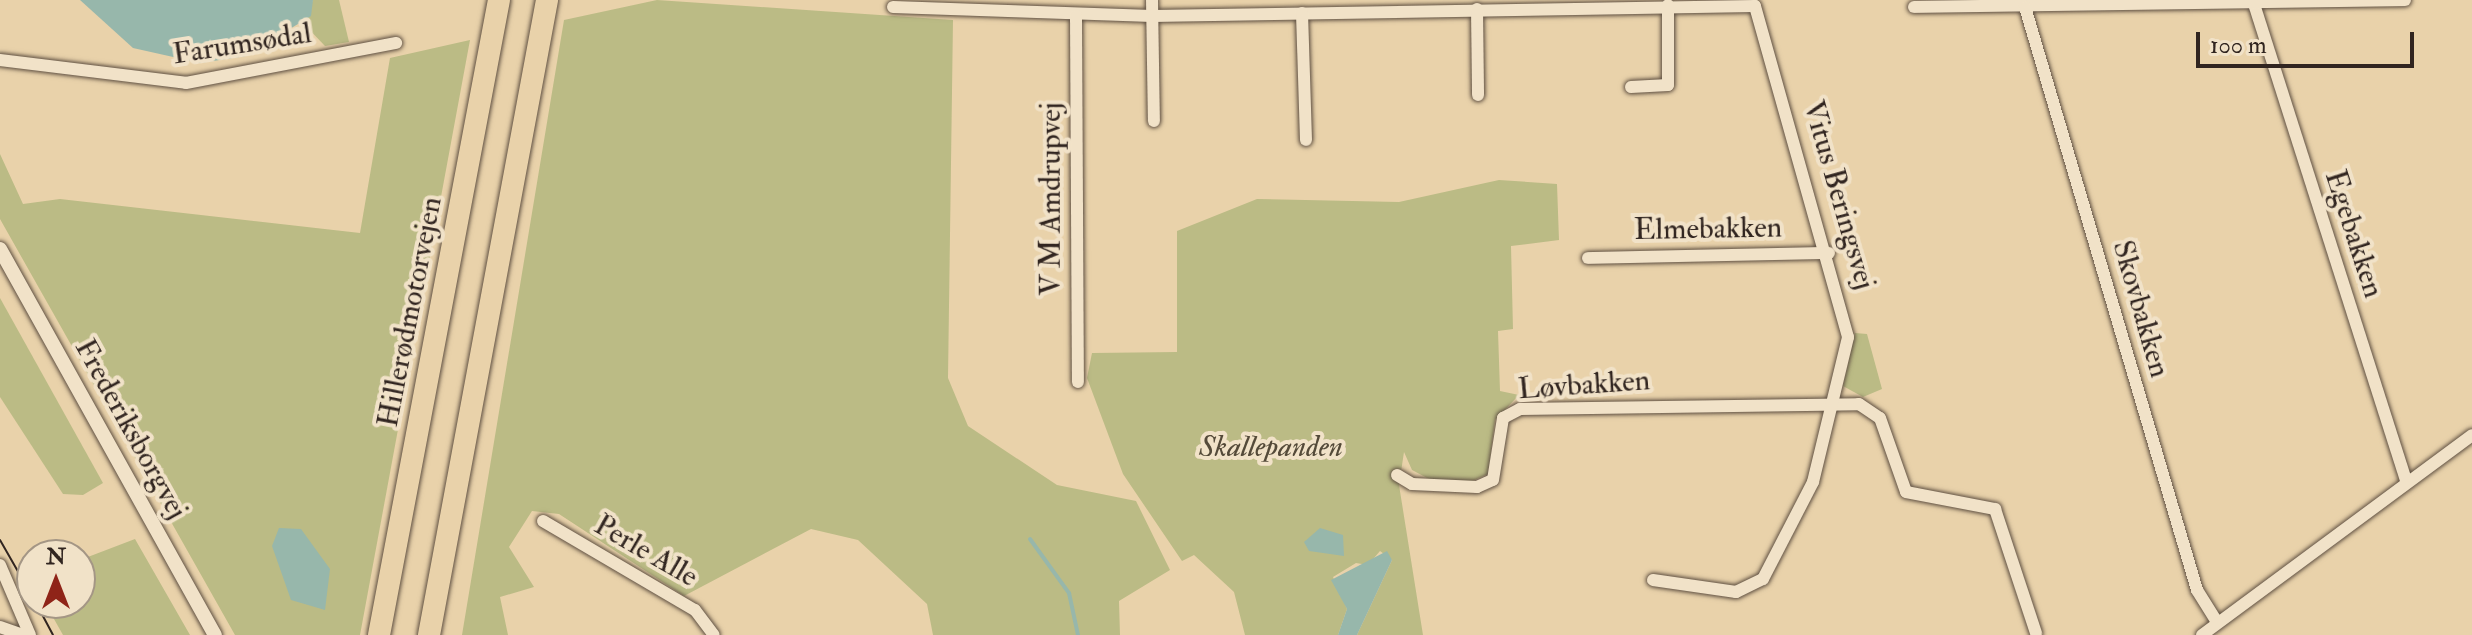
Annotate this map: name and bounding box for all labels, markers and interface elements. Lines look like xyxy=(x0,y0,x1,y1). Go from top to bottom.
street label: Farumsødal xyxy=(170,15,314,73)
scale bar xyxy=(2200,16,2418,66)
text: 100 m xyxy=(2210,30,2267,61)
street label: Vitus Beringsvej xyxy=(1795,96,1883,294)
street label: V M Amdrupvej xyxy=(1033,102,1069,296)
street label: Egebakken xyxy=(2316,166,2392,302)
street label: Hillerødmotorvejen xyxy=(370,194,450,430)
street label: Elmebakken xyxy=(1634,210,1782,248)
street label: Skovbakken xyxy=(2104,236,2178,382)
street label: Frederiksborgvej xyxy=(67,333,195,525)
street label: Løvbakken xyxy=(1517,362,1651,408)
park label: Skallepanden xyxy=(1199,429,1343,465)
street label: Perle Alle xyxy=(588,507,704,595)
north arrow xyxy=(16,539,96,619)
text: N xyxy=(46,543,66,571)

